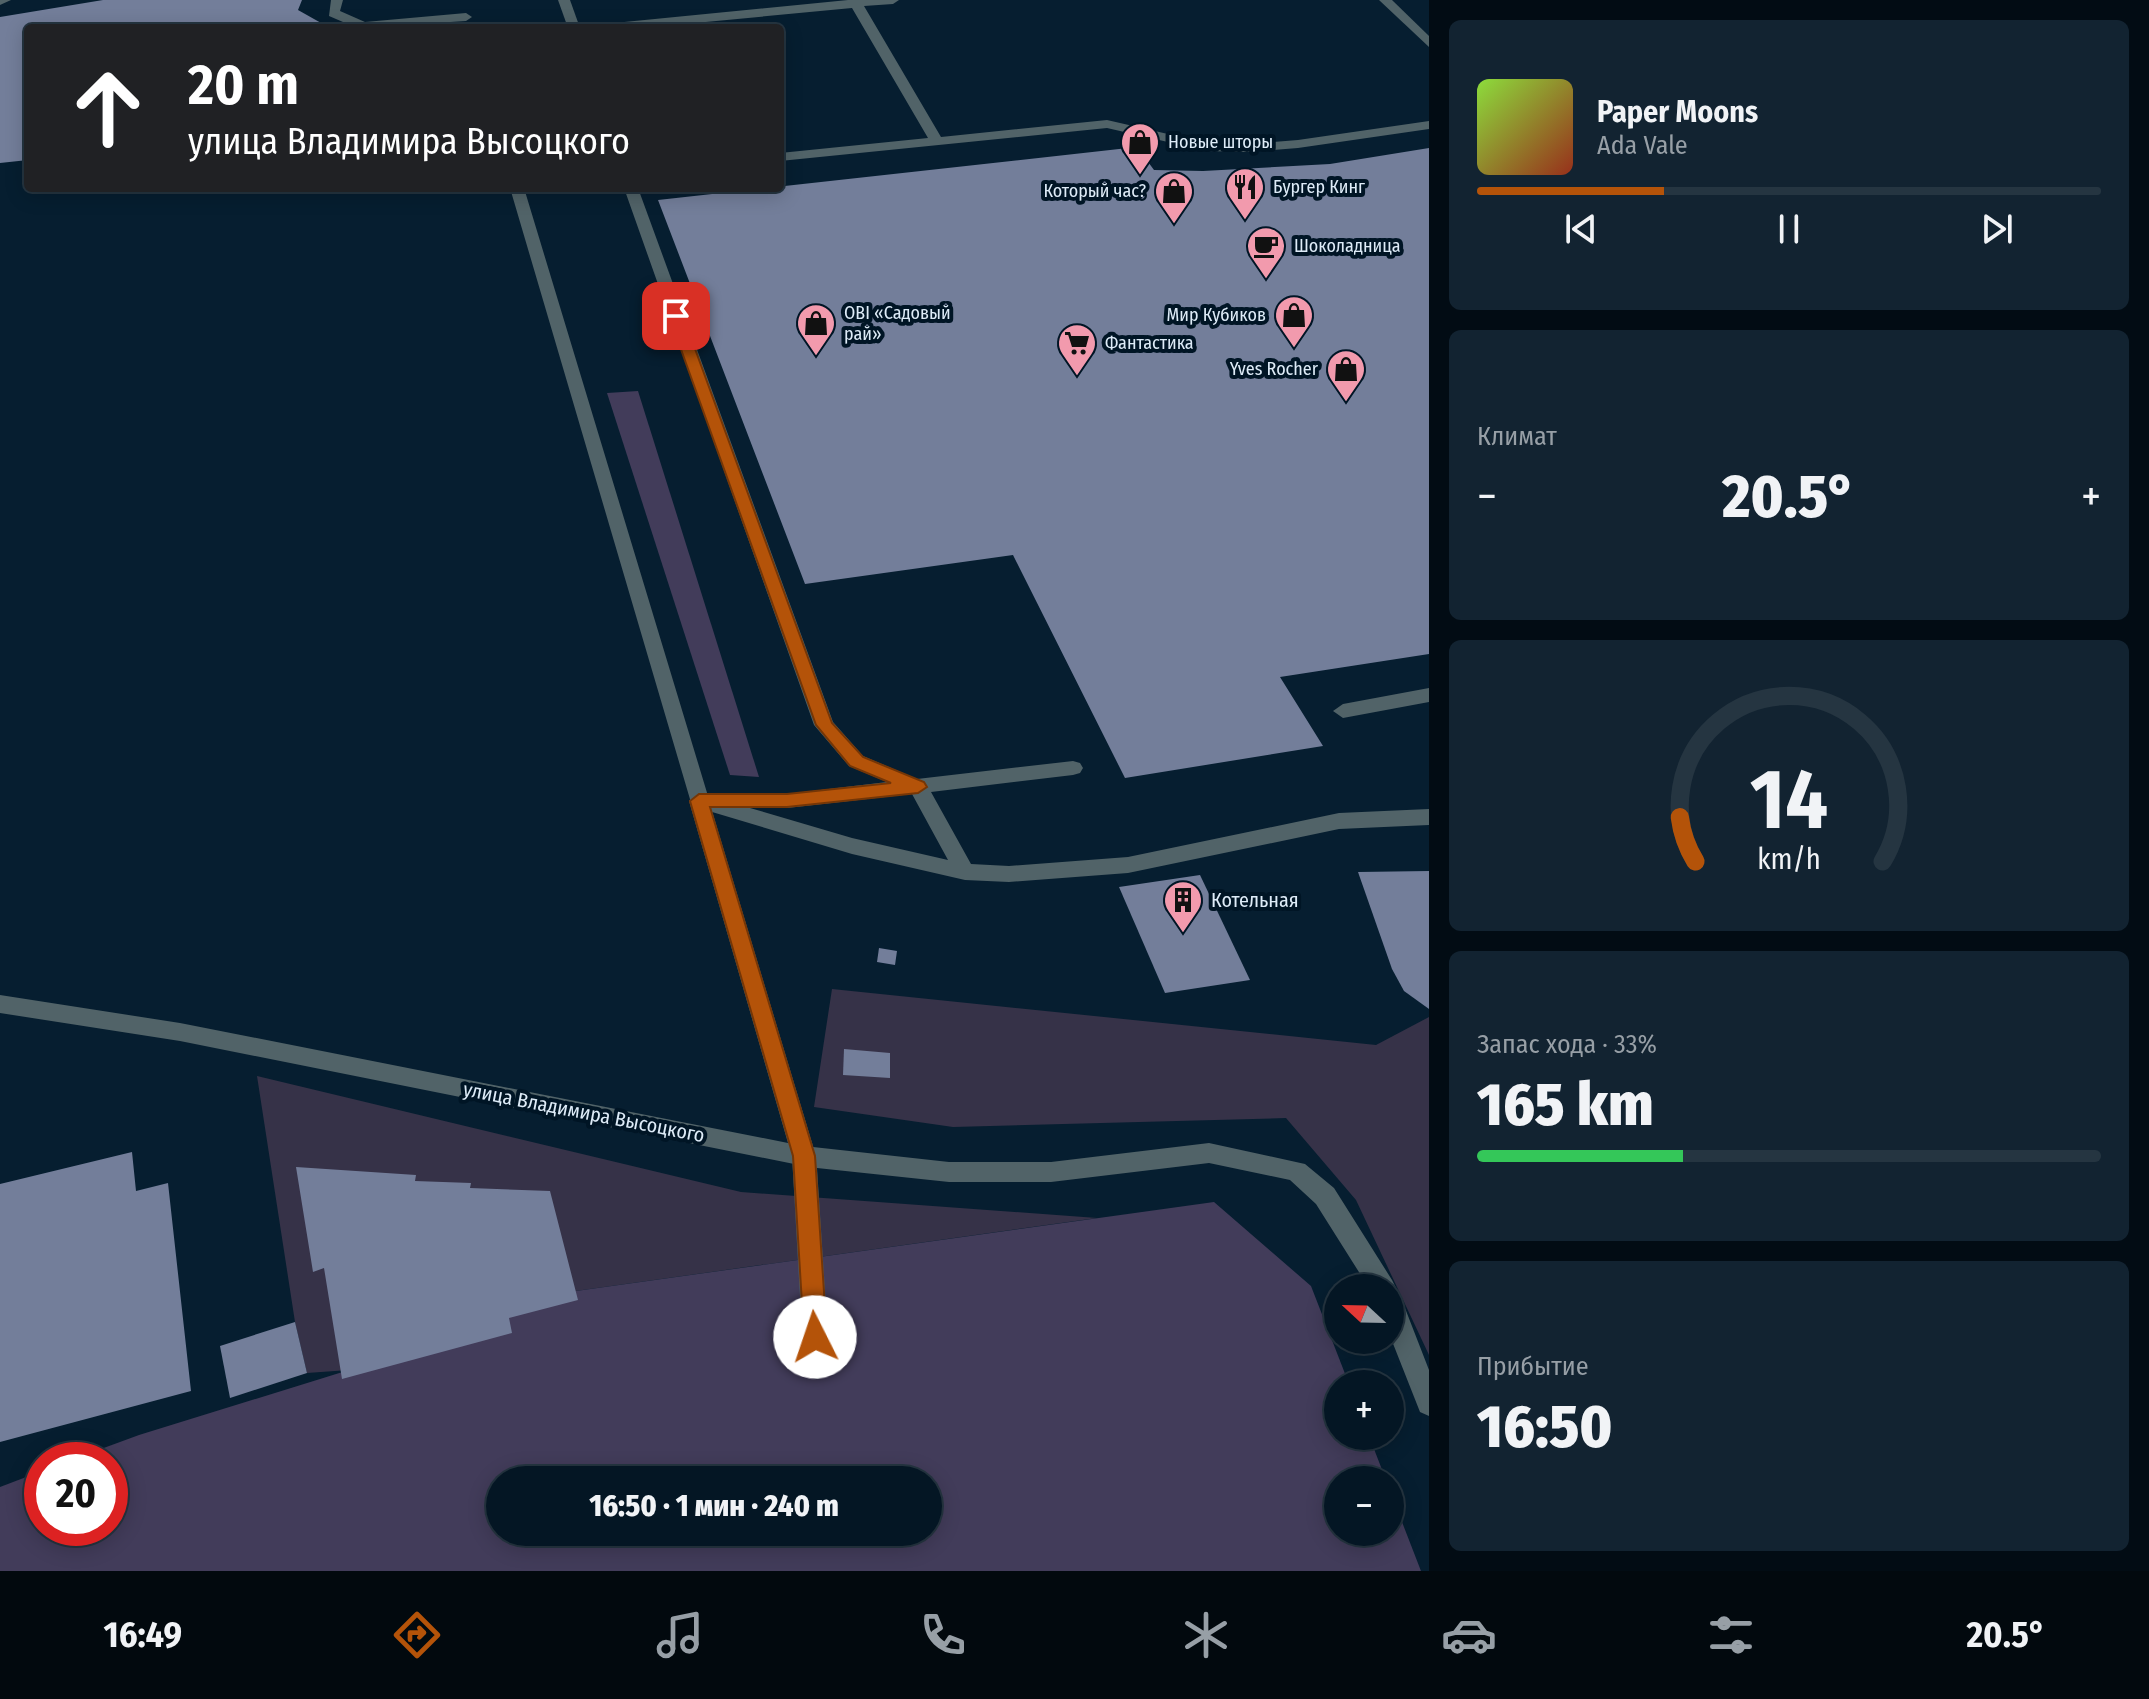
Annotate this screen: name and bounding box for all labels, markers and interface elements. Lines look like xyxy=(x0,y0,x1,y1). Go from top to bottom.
text: 20 m xyxy=(188,52,299,119)
icon: ahead xyxy=(56,56,160,160)
text: Paper Moons xyxy=(1597,94,1758,130)
text: улица Владимира Высоцкого xyxy=(188,120,630,164)
shop icon: Новые шторы xyxy=(1119,121,1161,176)
text: Ada Vale xyxy=(1597,130,1688,161)
place label: Новые шторы xyxy=(1168,131,1273,153)
restaurant icon: Бургер Кинг xyxy=(1224,166,1266,221)
shop icon: Который час? xyxy=(1153,170,1195,225)
place label: Бургер Кинг xyxy=(1273,176,1365,198)
place label: Который час? xyxy=(1043,180,1146,202)
icon: previous xyxy=(1559,207,1603,251)
icon: pause xyxy=(1767,207,1811,251)
icon: next xyxy=(1975,207,2019,251)
cafe icon: Шоколадница xyxy=(1245,225,1287,280)
place label: Шоколадница xyxy=(1294,235,1401,257)
pin xyxy=(642,282,710,350)
icon: arrive xyxy=(654,294,698,338)
shop icon: Мир Кубиков xyxy=(1273,294,1315,349)
shop icon: OBI «Садовый рай» xyxy=(795,302,837,357)
place label: OBI «Садовый рай» xyxy=(844,302,951,345)
place label: Мир Кубиков xyxy=(1166,304,1266,326)
supermarket icon: Фантастика xyxy=(1056,322,1098,377)
place label: Фантастика xyxy=(1105,332,1194,354)
shop icon: Yves Rocher xyxy=(1325,348,1367,403)
place label: Yves Rocher xyxy=(1230,358,1319,380)
text: Климат xyxy=(1477,421,1557,452)
text: 20.5° xyxy=(1722,461,1856,533)
text: − xyxy=(1477,470,1497,523)
text: + xyxy=(2081,470,2101,523)
text: 14 xyxy=(1750,749,1828,849)
text: km/h xyxy=(1757,842,1821,877)
building icon: Котельная xyxy=(1162,879,1204,934)
place label: Котельная xyxy=(1211,888,1299,912)
text: Запас хода · 33% xyxy=(1477,1029,1657,1060)
text: 165 km xyxy=(1477,1069,1654,1141)
street label: улица Владимира Высоцкого xyxy=(461,1077,707,1147)
north arrow xyxy=(1324,1274,1404,1354)
map controls xyxy=(1324,1274,1404,1546)
position arrow xyxy=(773,1295,857,1379)
text: Прибытие xyxy=(1477,1351,1589,1382)
button: + xyxy=(1324,1370,1404,1450)
text: 16:50 xyxy=(1477,1391,1613,1463)
speed limit sign: 20 xyxy=(24,1442,128,1546)
button: − xyxy=(1324,1466,1404,1546)
text: 16:50 · 1 мин · 240 m xyxy=(589,1488,839,1524)
icon: directions xyxy=(389,1607,445,1663)
icon: music xyxy=(652,1607,708,1663)
icon: phone xyxy=(915,1607,971,1663)
icon: climate xyxy=(1178,1607,1234,1663)
icon: car xyxy=(1441,1607,1497,1663)
icon: filters xyxy=(1703,1607,1759,1663)
text: 16:49 xyxy=(103,1613,182,1657)
text: 20.5° xyxy=(1966,1613,2045,1657)

